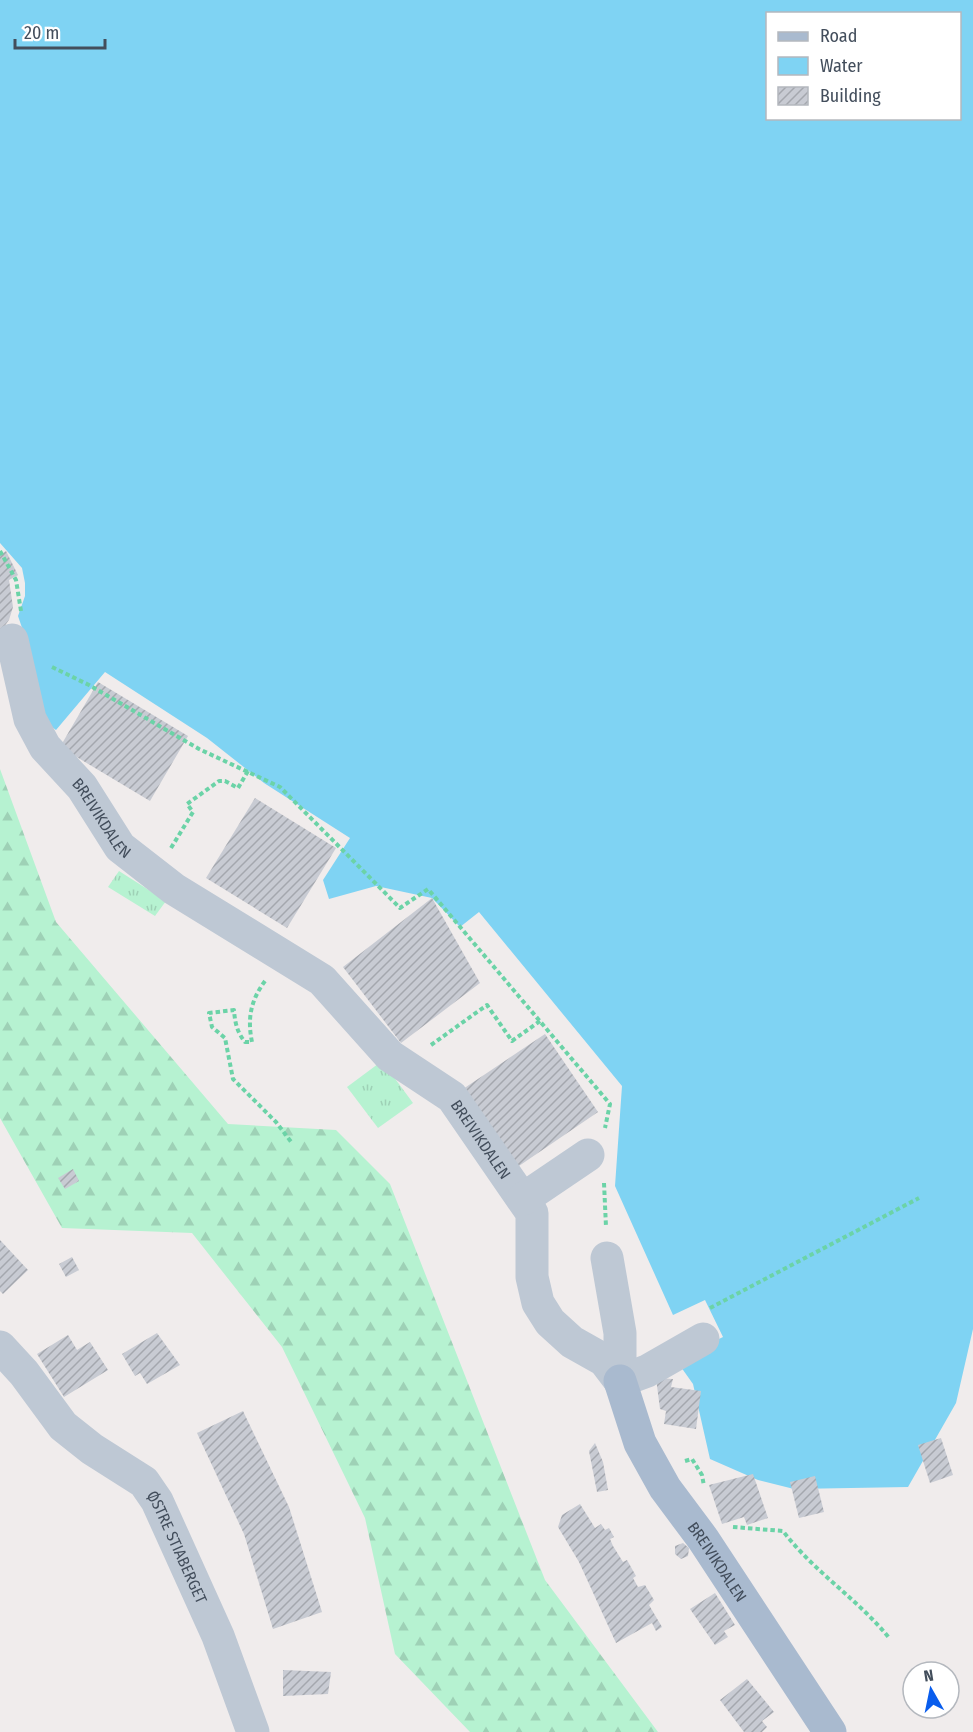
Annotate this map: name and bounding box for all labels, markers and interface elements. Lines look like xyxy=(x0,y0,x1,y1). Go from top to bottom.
scale bar xyxy=(15,12,105,50)
legend xyxy=(766,12,961,120)
text: 20 m xyxy=(24,22,59,44)
text: Road xyxy=(820,25,857,47)
text: Water xyxy=(820,55,863,77)
text: Building xyxy=(820,85,881,107)
street label: BREIVIKDALEN xyxy=(69,774,135,862)
street label: BREIVIKDALEN xyxy=(447,1096,515,1182)
street label: ØSTRE STIABERGET xyxy=(143,1487,212,1607)
street label: BREIVIKDALEN xyxy=(684,1518,751,1605)
north arrow xyxy=(901,1660,961,1720)
text: N xyxy=(923,1666,935,1686)

